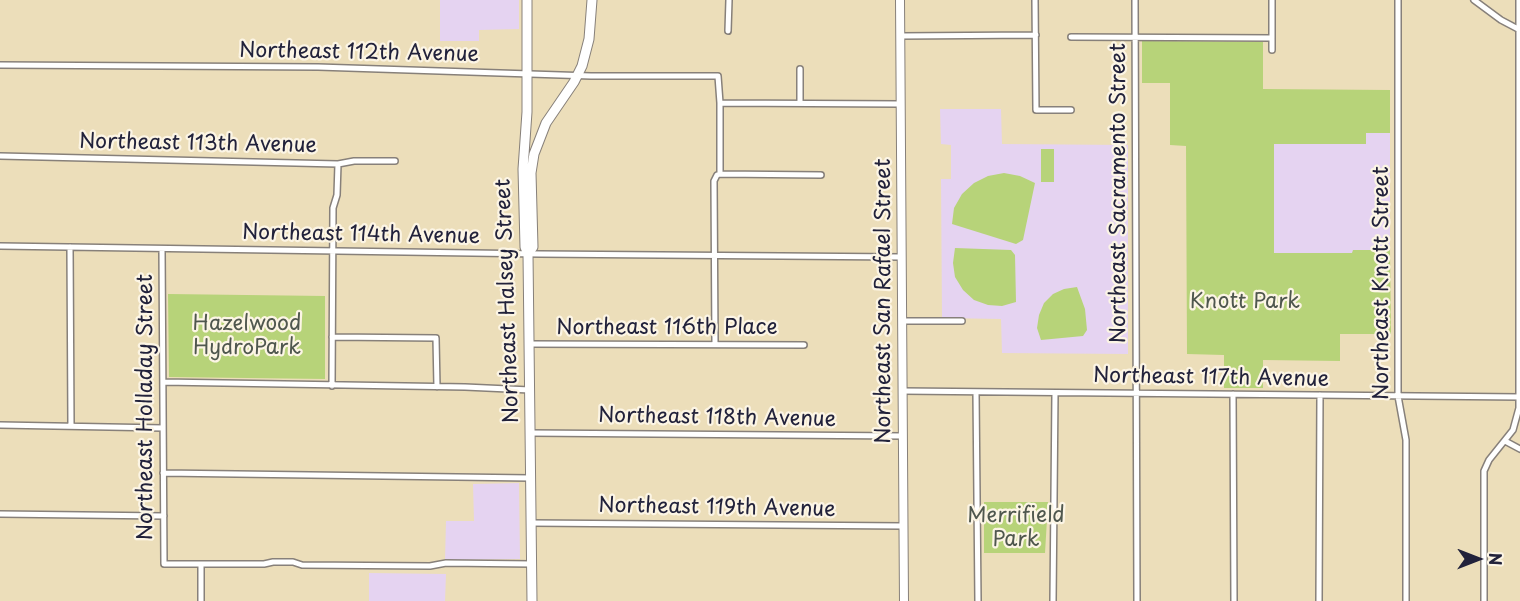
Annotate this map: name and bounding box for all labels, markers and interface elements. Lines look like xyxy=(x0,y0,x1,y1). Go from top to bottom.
street label: Northeast 112th Avenue xyxy=(239,38,479,68)
street label: Northeast Sacramento Street xyxy=(1106,43,1132,343)
street label: Northeast 113th Avenue xyxy=(79,129,317,159)
street label: Northeast San Rafael Street xyxy=(871,158,897,444)
street label: Northeast Knott Street xyxy=(1369,166,1395,400)
street label: Northeast Halsey Street xyxy=(491,178,525,424)
street label: Northeast 114th Avenue xyxy=(242,220,480,250)
street label: Northeast Holladay Street xyxy=(133,274,159,540)
park label: Knott Park xyxy=(1190,289,1300,315)
park label: Hazelwood HydroPark xyxy=(193,311,301,361)
street label: Northeast 116th Place xyxy=(556,315,778,341)
street label: Northeast 117th Avenue xyxy=(1093,363,1329,393)
street label: Northeast 118th Avenue xyxy=(598,403,836,433)
street label: Northeast 119th Avenue xyxy=(598,493,836,523)
park label: Merrifield Park xyxy=(967,503,1065,553)
north arrow xyxy=(1448,529,1508,589)
text: N xyxy=(1484,553,1508,565)

